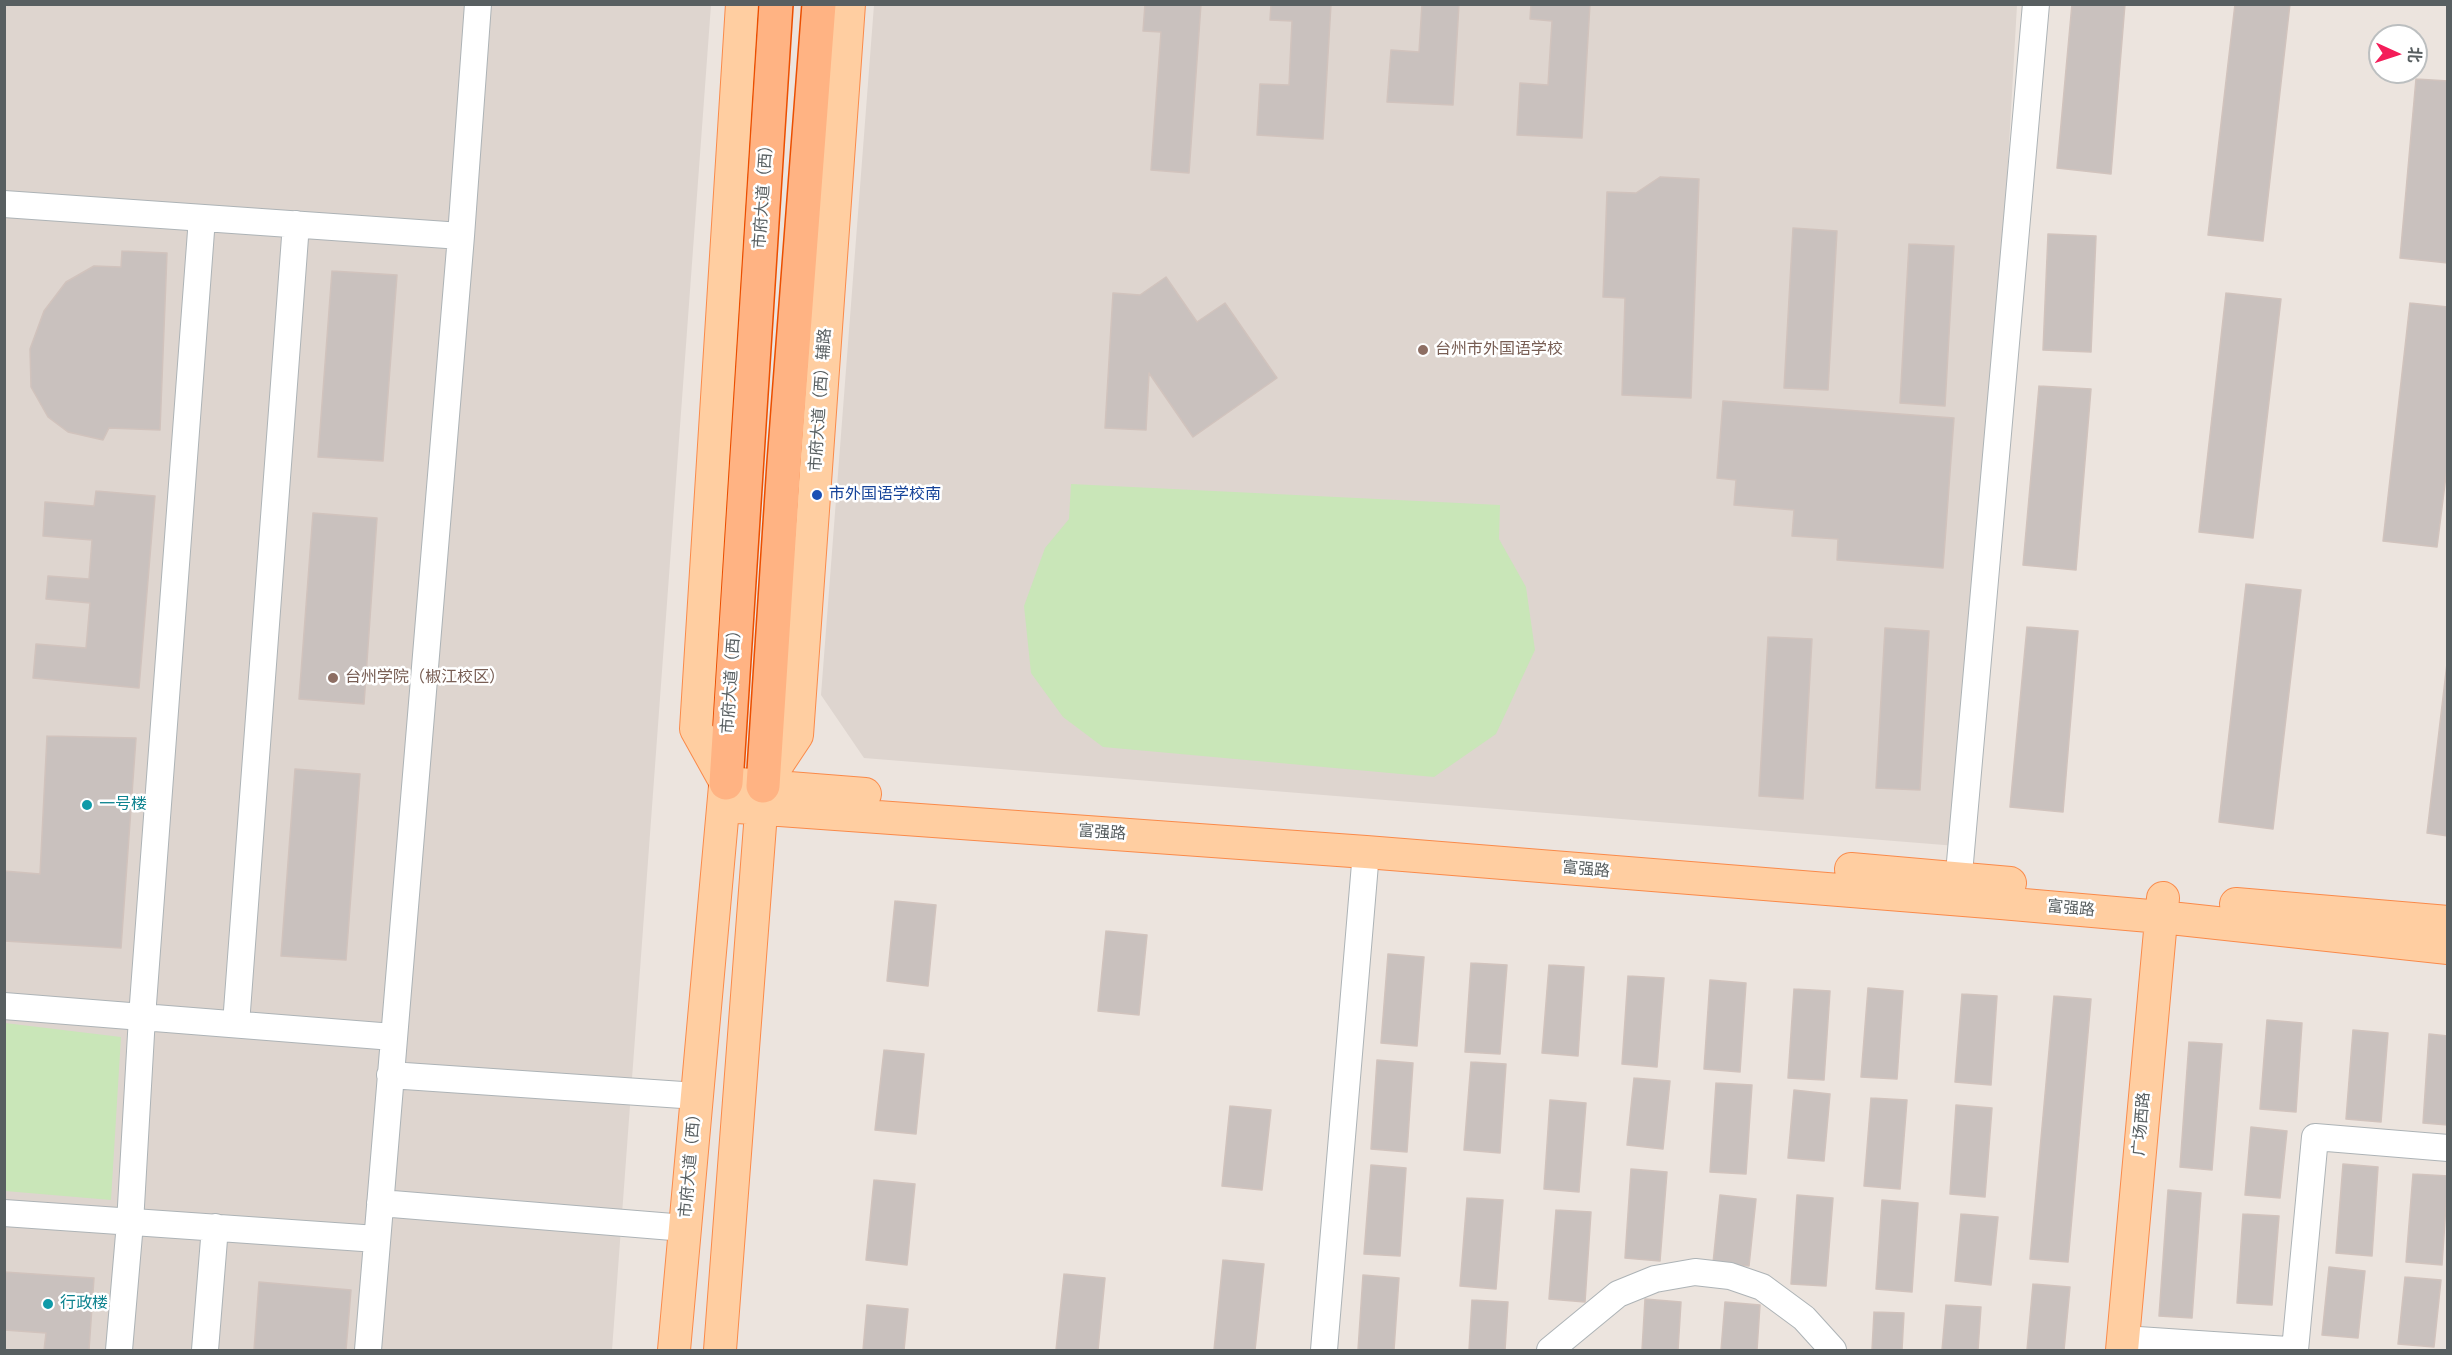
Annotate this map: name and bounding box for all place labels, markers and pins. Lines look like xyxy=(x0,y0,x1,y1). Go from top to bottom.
place label: 台州市外国语学校 xyxy=(1435,340,1563,360)
marker: 台州市外国语学校 xyxy=(1416,343,1430,357)
place label: 市外国语学校南 xyxy=(829,485,941,505)
marker: 市外国语学校南 xyxy=(810,488,824,502)
place label: 台州学院（椒江校区） xyxy=(345,668,505,688)
marker: 台州学院（椒江校区） xyxy=(326,671,340,685)
place label: 一号楼 xyxy=(99,795,147,815)
marker: 一号楼 xyxy=(80,798,94,812)
place label: 行政楼 xyxy=(60,1294,108,1314)
marker: 行政楼 xyxy=(41,1297,55,1311)

